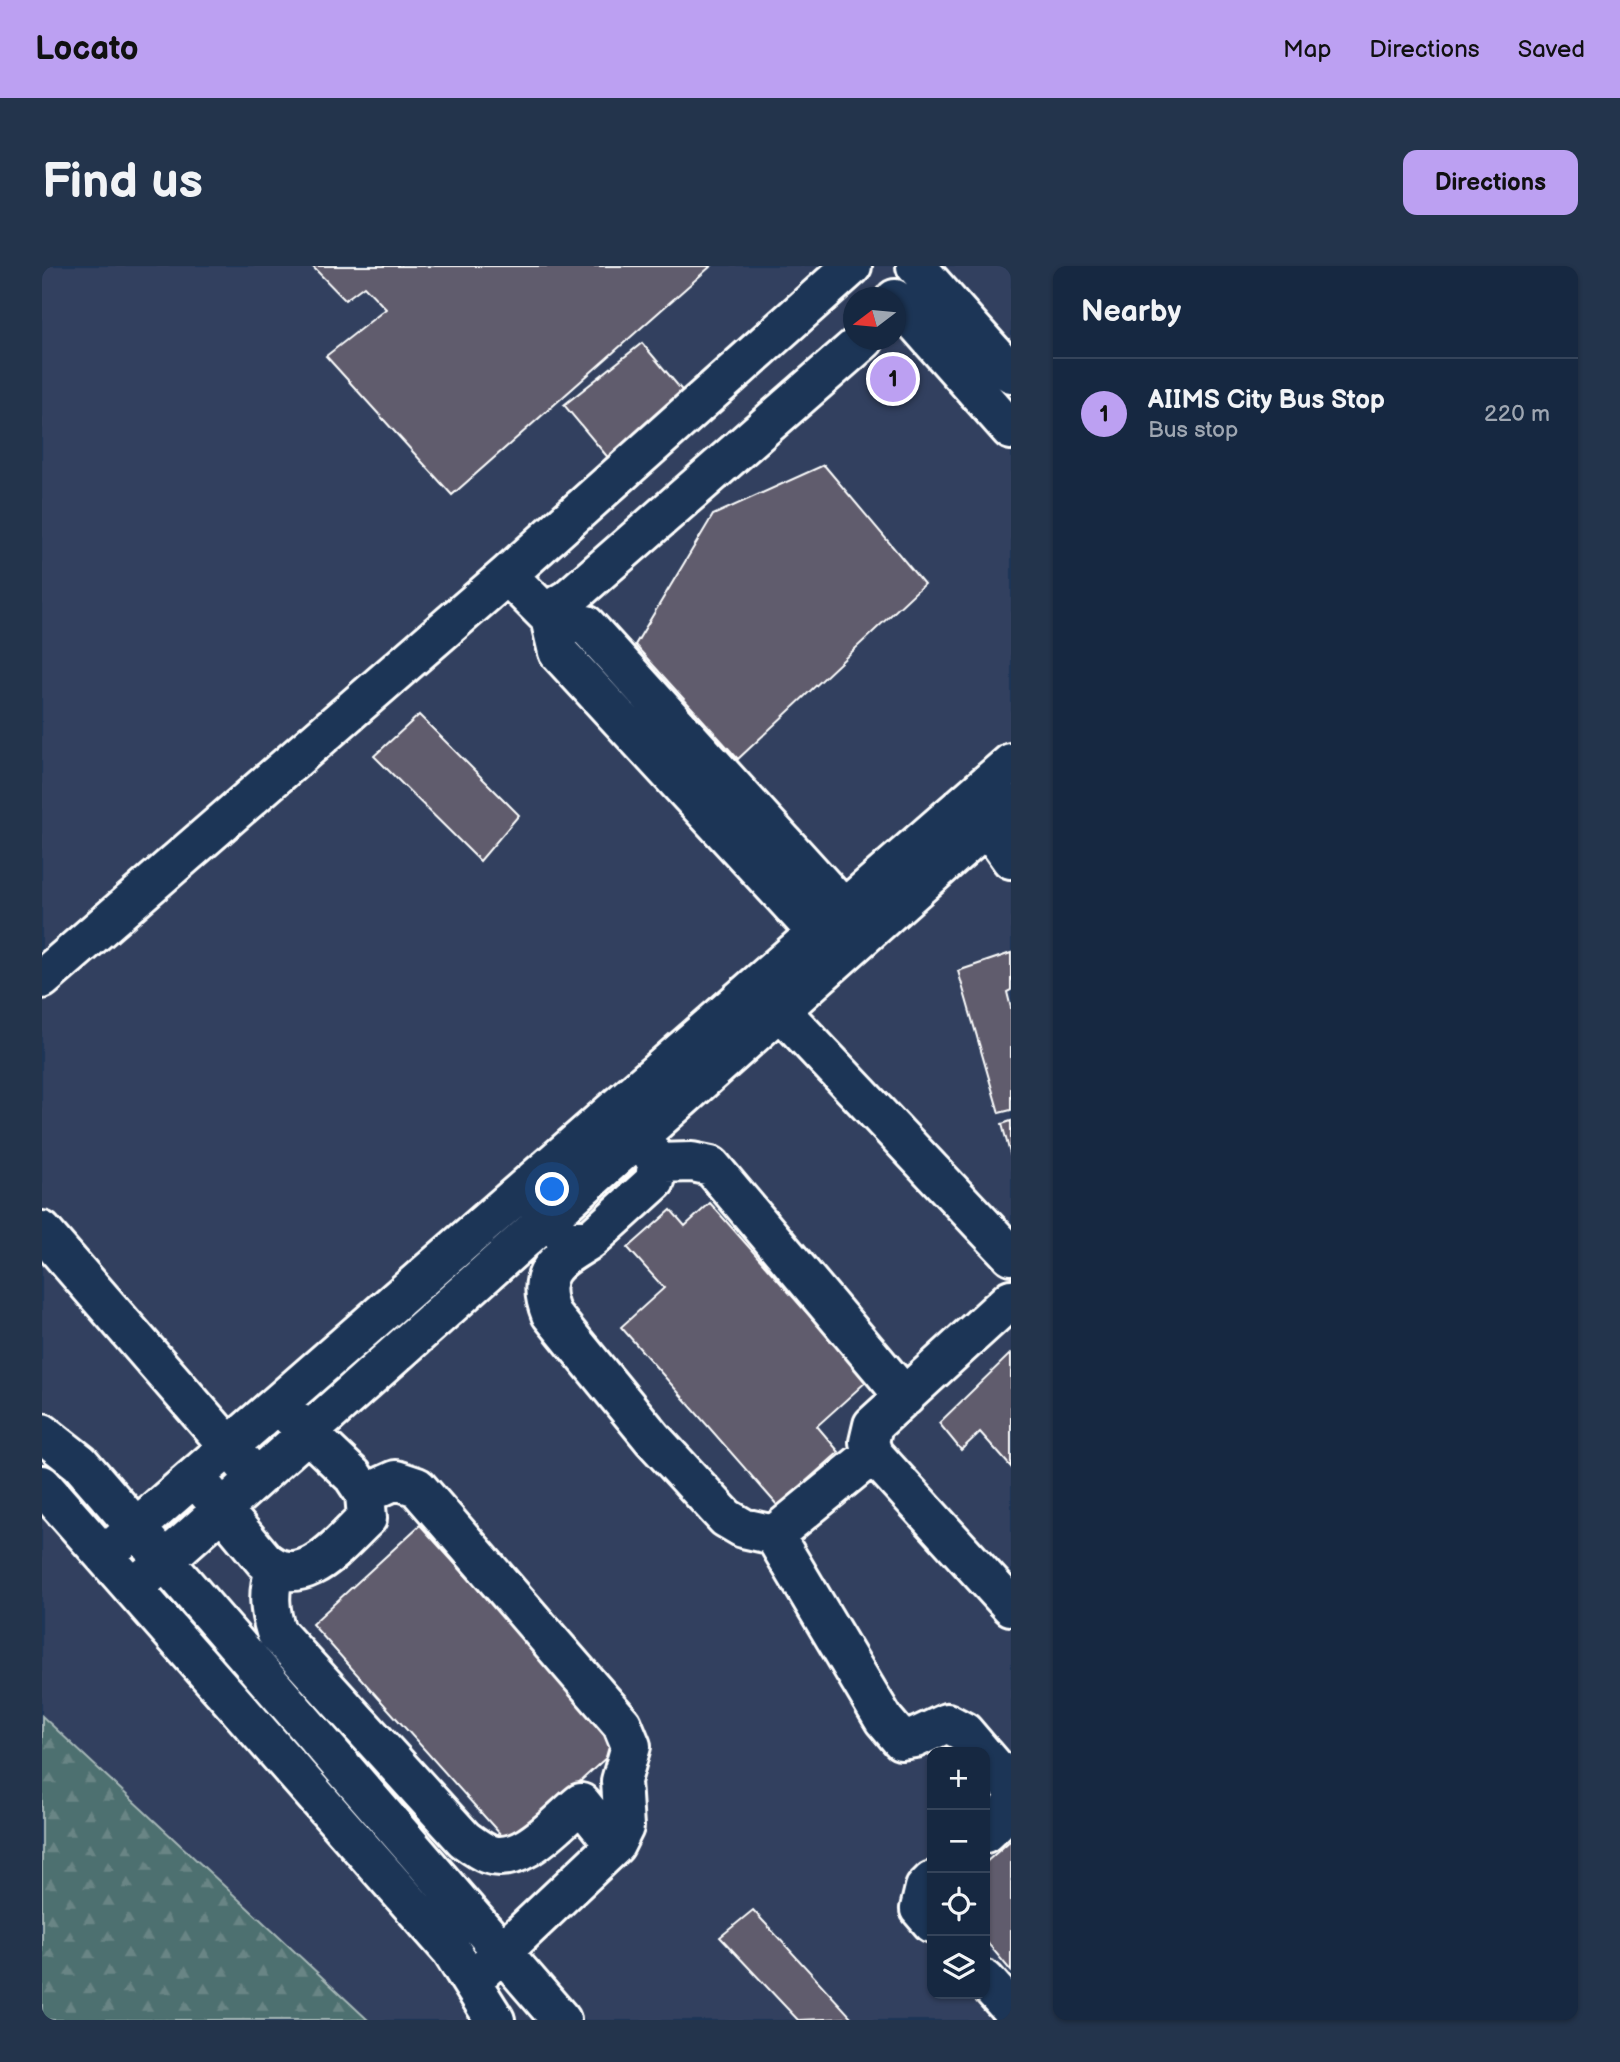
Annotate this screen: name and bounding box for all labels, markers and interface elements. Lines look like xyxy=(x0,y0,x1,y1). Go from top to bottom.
text: Locato xyxy=(35,29,139,69)
text: Map xyxy=(1283,35,1331,64)
text: Directions xyxy=(1369,35,1480,64)
text: Saved xyxy=(1518,35,1585,64)
button: Directions xyxy=(1403,150,1578,215)
text: Find us xyxy=(42,153,203,212)
north arrow xyxy=(843,287,906,350)
text: Nearby xyxy=(1081,294,1181,330)
pin: 1 xyxy=(870,353,916,405)
text: AIIMS City Bus Stop xyxy=(1148,385,1385,416)
text: 1 xyxy=(1099,400,1109,428)
text: 220 m xyxy=(1484,400,1550,428)
text: Bus stop xyxy=(1148,416,1238,444)
your location xyxy=(535,1172,569,1206)
map controls xyxy=(927,1747,990,1999)
button: + xyxy=(927,1747,990,1810)
button: − xyxy=(927,1810,990,1873)
button: locate xyxy=(927,1873,990,1936)
button: layers xyxy=(927,1936,990,1999)

